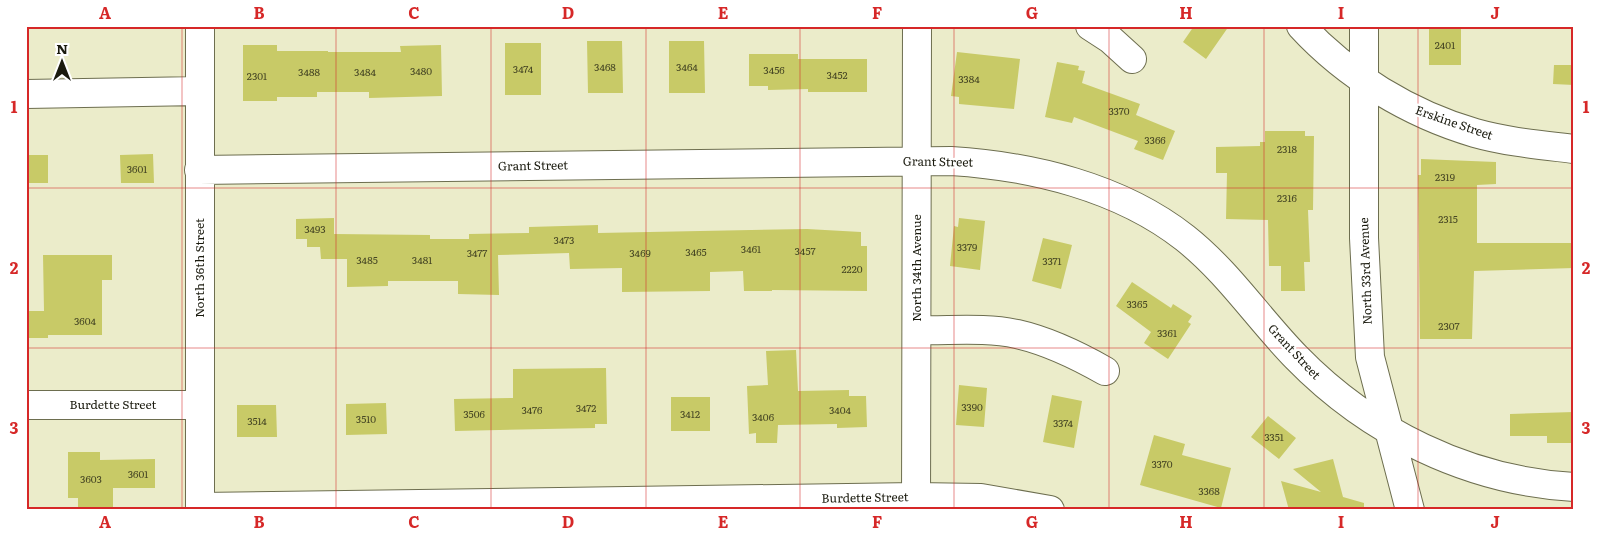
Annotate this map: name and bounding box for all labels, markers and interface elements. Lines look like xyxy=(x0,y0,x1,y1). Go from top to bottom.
text: A xyxy=(99,0,111,24)
text: B xyxy=(253,0,265,24)
text: C xyxy=(408,0,420,24)
text: D xyxy=(562,0,574,24)
text: E xyxy=(718,0,729,24)
text: F xyxy=(872,0,882,24)
text: G xyxy=(1026,0,1038,24)
text: H xyxy=(1179,0,1193,24)
text: I xyxy=(1338,0,1344,24)
text: J xyxy=(1490,0,1500,24)
house number: 2401 xyxy=(1435,37,1455,52)
north arrow xyxy=(38,38,88,88)
text: N xyxy=(56,38,68,58)
house number: 3468 xyxy=(594,59,616,74)
house number: 3464 xyxy=(676,59,698,74)
house number: 3474 xyxy=(513,61,534,76)
house number: 3456 xyxy=(763,62,785,77)
house number: 3480 xyxy=(410,63,432,78)
house number: 3488 xyxy=(298,64,320,79)
house number: 3484 xyxy=(354,64,376,79)
house number: 3452 xyxy=(827,67,847,82)
house number: 2301 xyxy=(247,68,267,83)
house number: 3384 xyxy=(958,71,980,86)
text: 1 xyxy=(11,94,18,118)
text: 1 xyxy=(1583,94,1590,118)
street label: Erskine Street xyxy=(1413,100,1496,144)
house number: 3370 xyxy=(1108,103,1130,118)
house number: 3366 xyxy=(1144,132,1166,147)
house number: 2318 xyxy=(1277,141,1298,156)
street label: Grant Street xyxy=(903,151,973,171)
street label: Grant Street xyxy=(498,155,568,175)
house number: 3601 xyxy=(127,161,147,176)
house number: 2319 xyxy=(1435,169,1455,184)
house number: 2316 xyxy=(1277,190,1298,205)
house number: 2315 xyxy=(1438,211,1458,226)
street label: North 34th Avenue xyxy=(907,214,925,322)
street label: North 33rd Avenue xyxy=(1354,217,1376,325)
street label: North 36th Street xyxy=(190,218,208,318)
house number: 3493 xyxy=(304,221,326,236)
house number: 3473 xyxy=(554,232,574,247)
house number: 3379 xyxy=(957,239,977,254)
house number: 3461 xyxy=(741,241,761,256)
house number: 3457 xyxy=(795,243,815,258)
house number: 3465 xyxy=(685,244,707,259)
house number: 3477 xyxy=(467,245,487,260)
house number: 3469 xyxy=(629,245,651,260)
house number: 3485 xyxy=(356,252,378,267)
house number: 3481 xyxy=(412,252,432,267)
house number: 3371 xyxy=(1042,253,1062,268)
text: 2 xyxy=(10,255,19,279)
text: 2 xyxy=(1582,255,1591,279)
house number: 2220 xyxy=(842,261,863,276)
house number: 3365 xyxy=(1127,296,1148,311)
house number: 3604 xyxy=(74,313,97,328)
house number: 2307 xyxy=(1438,318,1460,333)
street label: Grant Street xyxy=(1264,320,1325,383)
house number: 3361 xyxy=(1157,325,1177,340)
street label: Burdette Street xyxy=(70,395,157,413)
house number: 3390 xyxy=(961,399,983,414)
house number: 3472 xyxy=(576,400,596,415)
house number: 3476 xyxy=(522,402,543,417)
house number: 3404 xyxy=(829,402,852,417)
house number: 3506 xyxy=(463,406,485,421)
house number: 3412 xyxy=(680,406,700,421)
house number: 3406 xyxy=(752,409,775,424)
house number: 3510 xyxy=(356,411,376,426)
house number: 3514 xyxy=(247,413,267,428)
text: 3 xyxy=(10,415,19,439)
house number: 3374 xyxy=(1053,415,1074,430)
text: 3 xyxy=(1582,415,1591,439)
house number: 3351 xyxy=(1264,429,1284,444)
house number: 3370 xyxy=(1151,456,1173,471)
house number: 3601 xyxy=(128,466,148,481)
house number: 3603 xyxy=(80,471,102,486)
house number: 3368 xyxy=(1198,483,1220,498)
street label: Burdette Street xyxy=(821,487,909,507)
text: A xyxy=(99,509,111,533)
text: B xyxy=(253,509,265,533)
text: C xyxy=(408,509,420,533)
text: D xyxy=(562,509,574,533)
text: E xyxy=(718,509,729,533)
text: F xyxy=(872,509,882,533)
text: G xyxy=(1026,509,1038,533)
text: H xyxy=(1179,509,1193,533)
text: I xyxy=(1338,509,1344,533)
text: J xyxy=(1490,509,1500,533)

